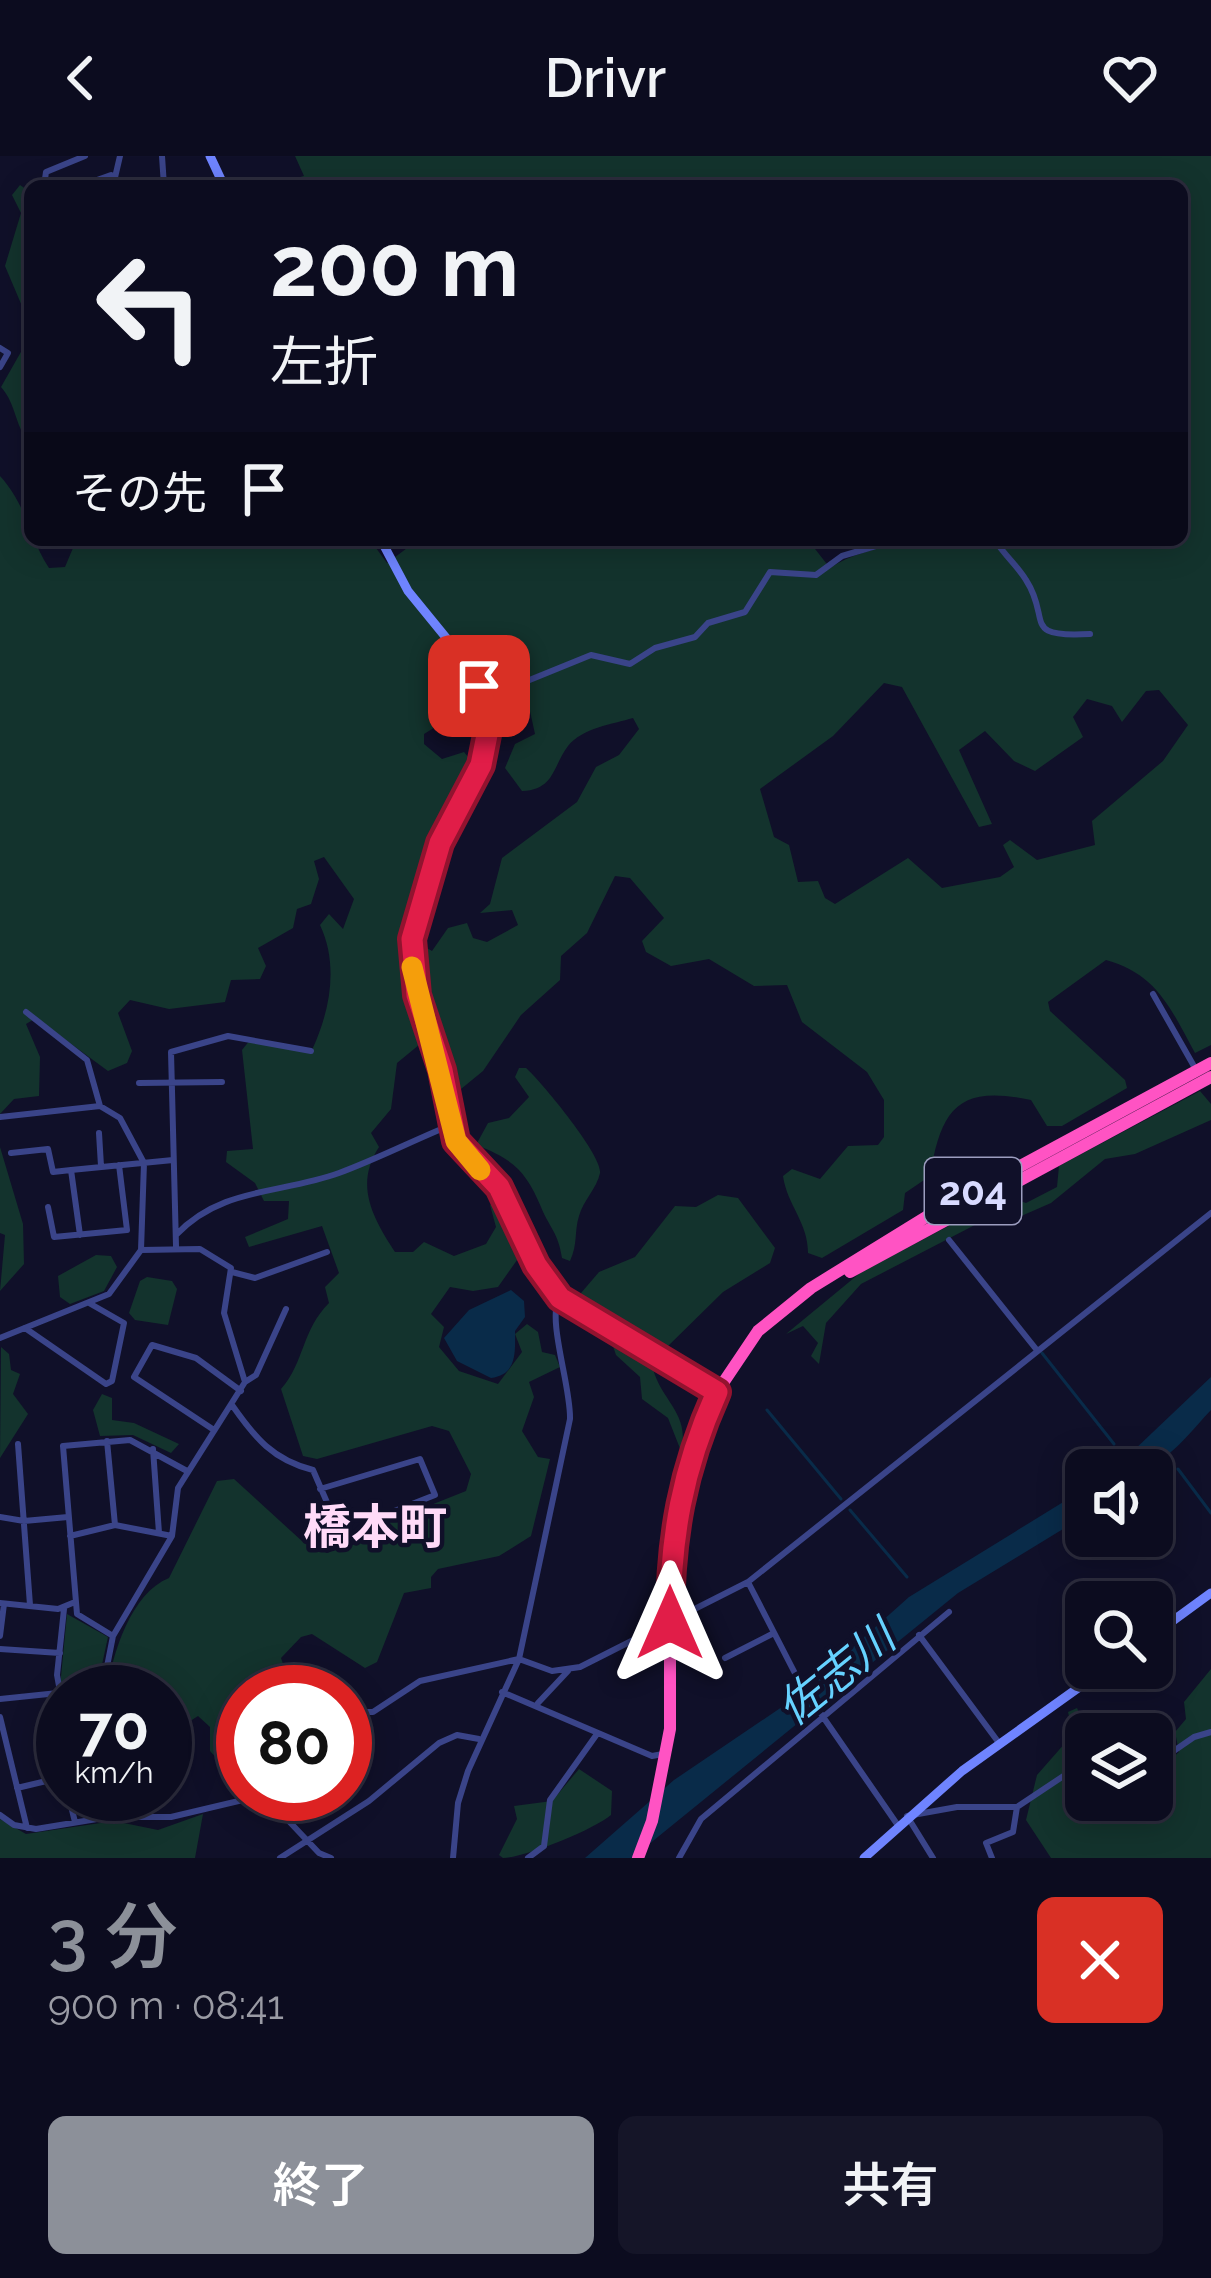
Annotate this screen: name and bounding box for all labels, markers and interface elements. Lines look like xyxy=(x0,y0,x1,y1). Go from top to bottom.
icon: back xyxy=(48,45,114,111)
icon: heart xyxy=(1097,45,1163,111)
text: Drivr xyxy=(545,46,666,110)
text: 200 m xyxy=(270,217,519,316)
icon: left xyxy=(72,228,228,384)
text: 左折 xyxy=(270,330,378,394)
icon: arrive xyxy=(231,456,297,522)
text: その先 xyxy=(72,467,207,520)
pin xyxy=(428,635,530,737)
icon: arrive xyxy=(446,653,512,719)
road number: 204 xyxy=(925,1158,1021,1224)
map controls xyxy=(1065,1449,1173,1821)
button: sound xyxy=(1065,1449,1173,1557)
district label: 橋本町 xyxy=(303,1499,447,1555)
position arrow xyxy=(607,1560,733,1686)
button: search xyxy=(1065,1581,1173,1689)
water label: 佐志川 xyxy=(767,1607,908,1736)
speed limit sign: 80 xyxy=(216,1665,372,1821)
text: 70 xyxy=(79,1693,149,1763)
button: layers xyxy=(1065,1713,1173,1821)
text: km/h xyxy=(74,1755,154,1790)
text: 3 分 xyxy=(48,1894,177,1979)
button: close xyxy=(1037,1897,1163,2023)
text: 900 m · 08:41 xyxy=(48,1982,284,2028)
button: 終了 xyxy=(48,2116,594,2254)
button: 共有 xyxy=(618,2116,1163,2254)

